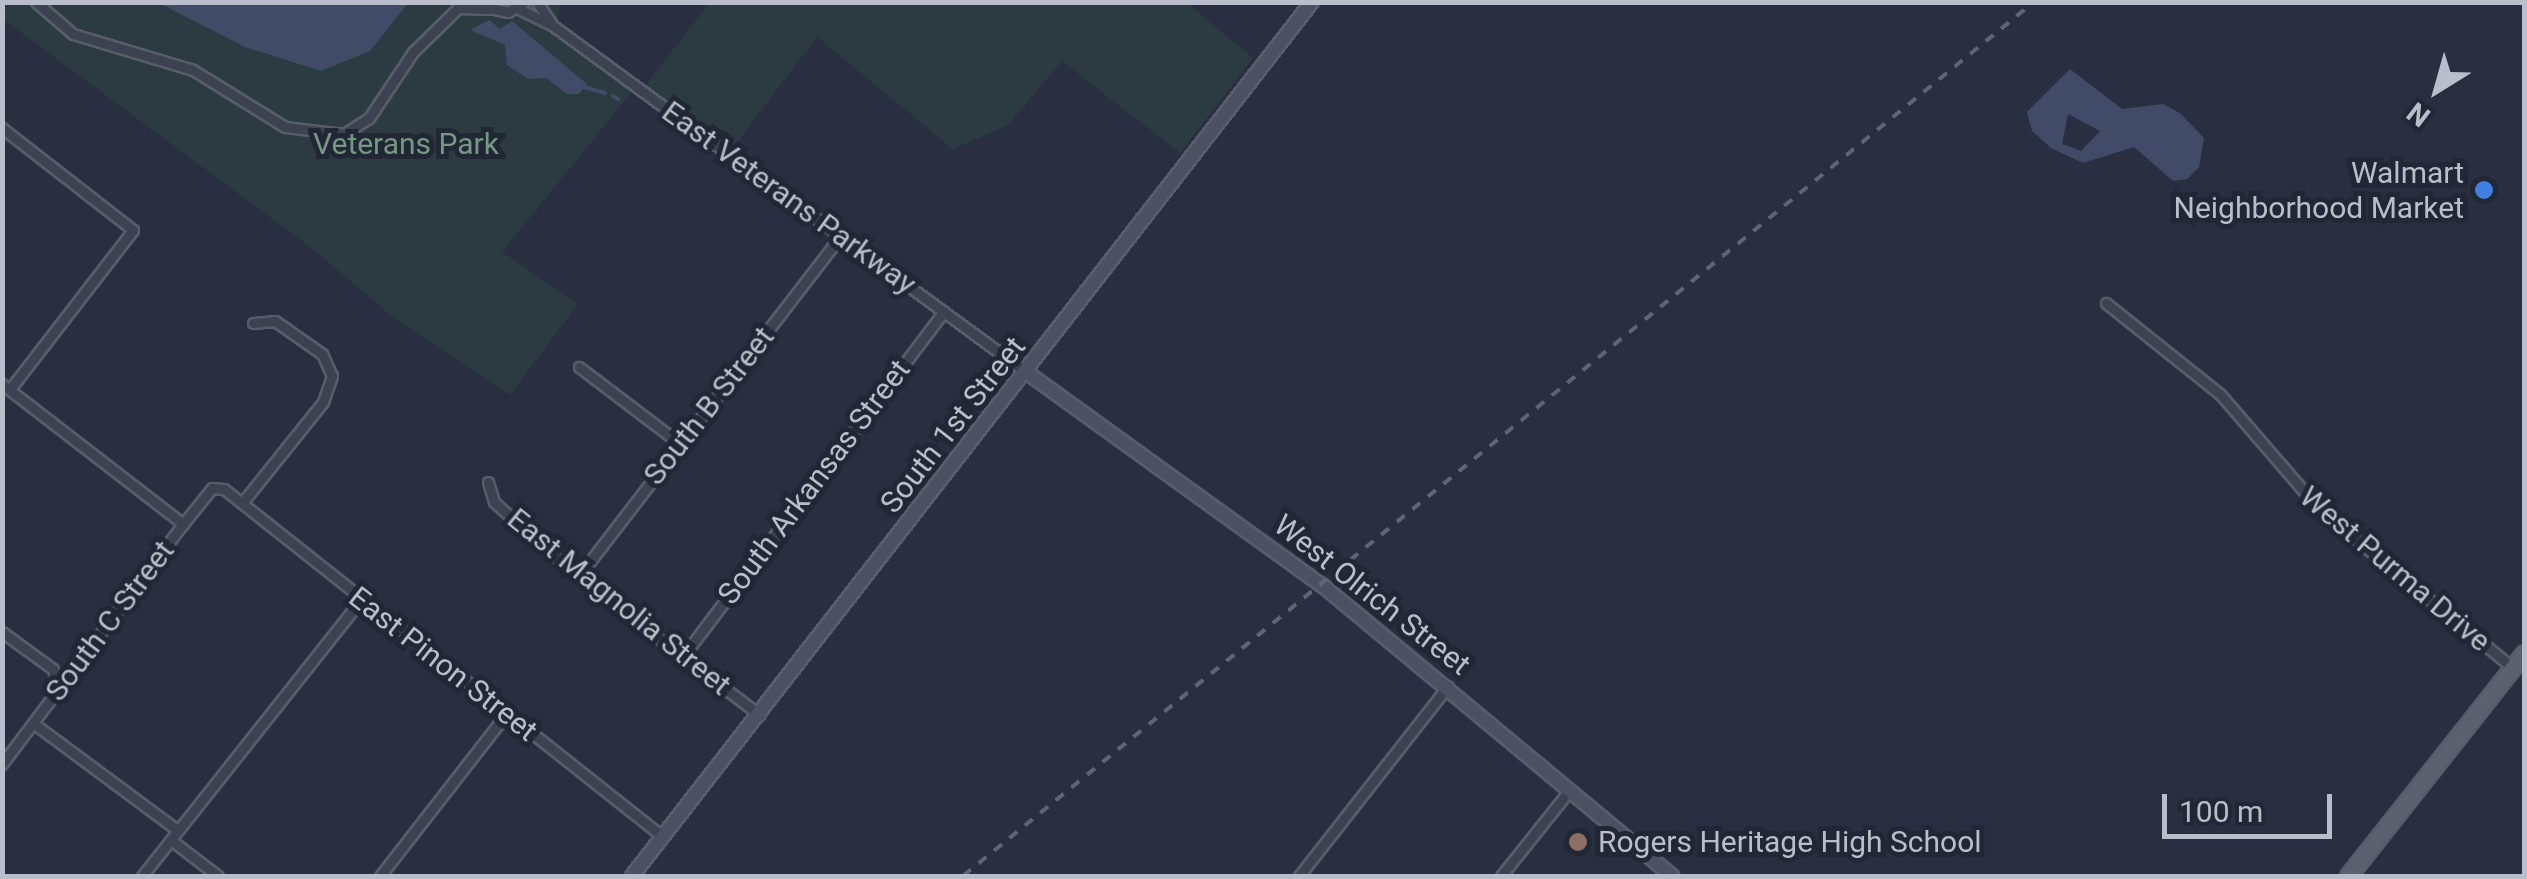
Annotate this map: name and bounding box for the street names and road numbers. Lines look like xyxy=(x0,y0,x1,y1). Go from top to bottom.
street label: East Veterans Parkway xyxy=(655,94,923,302)
street label: South B Street xyxy=(636,320,782,492)
street label: South 1st Street xyxy=(873,330,1033,520)
street label: South Arkansas Street xyxy=(710,353,918,611)
street label: West Purma Drive xyxy=(2292,479,2498,659)
street label: East Magnolia Street xyxy=(500,501,738,703)
street label: West Olrich Street xyxy=(1267,507,1477,683)
street label: South C Street xyxy=(38,534,182,708)
street label: East Pinon Street xyxy=(342,579,544,749)

